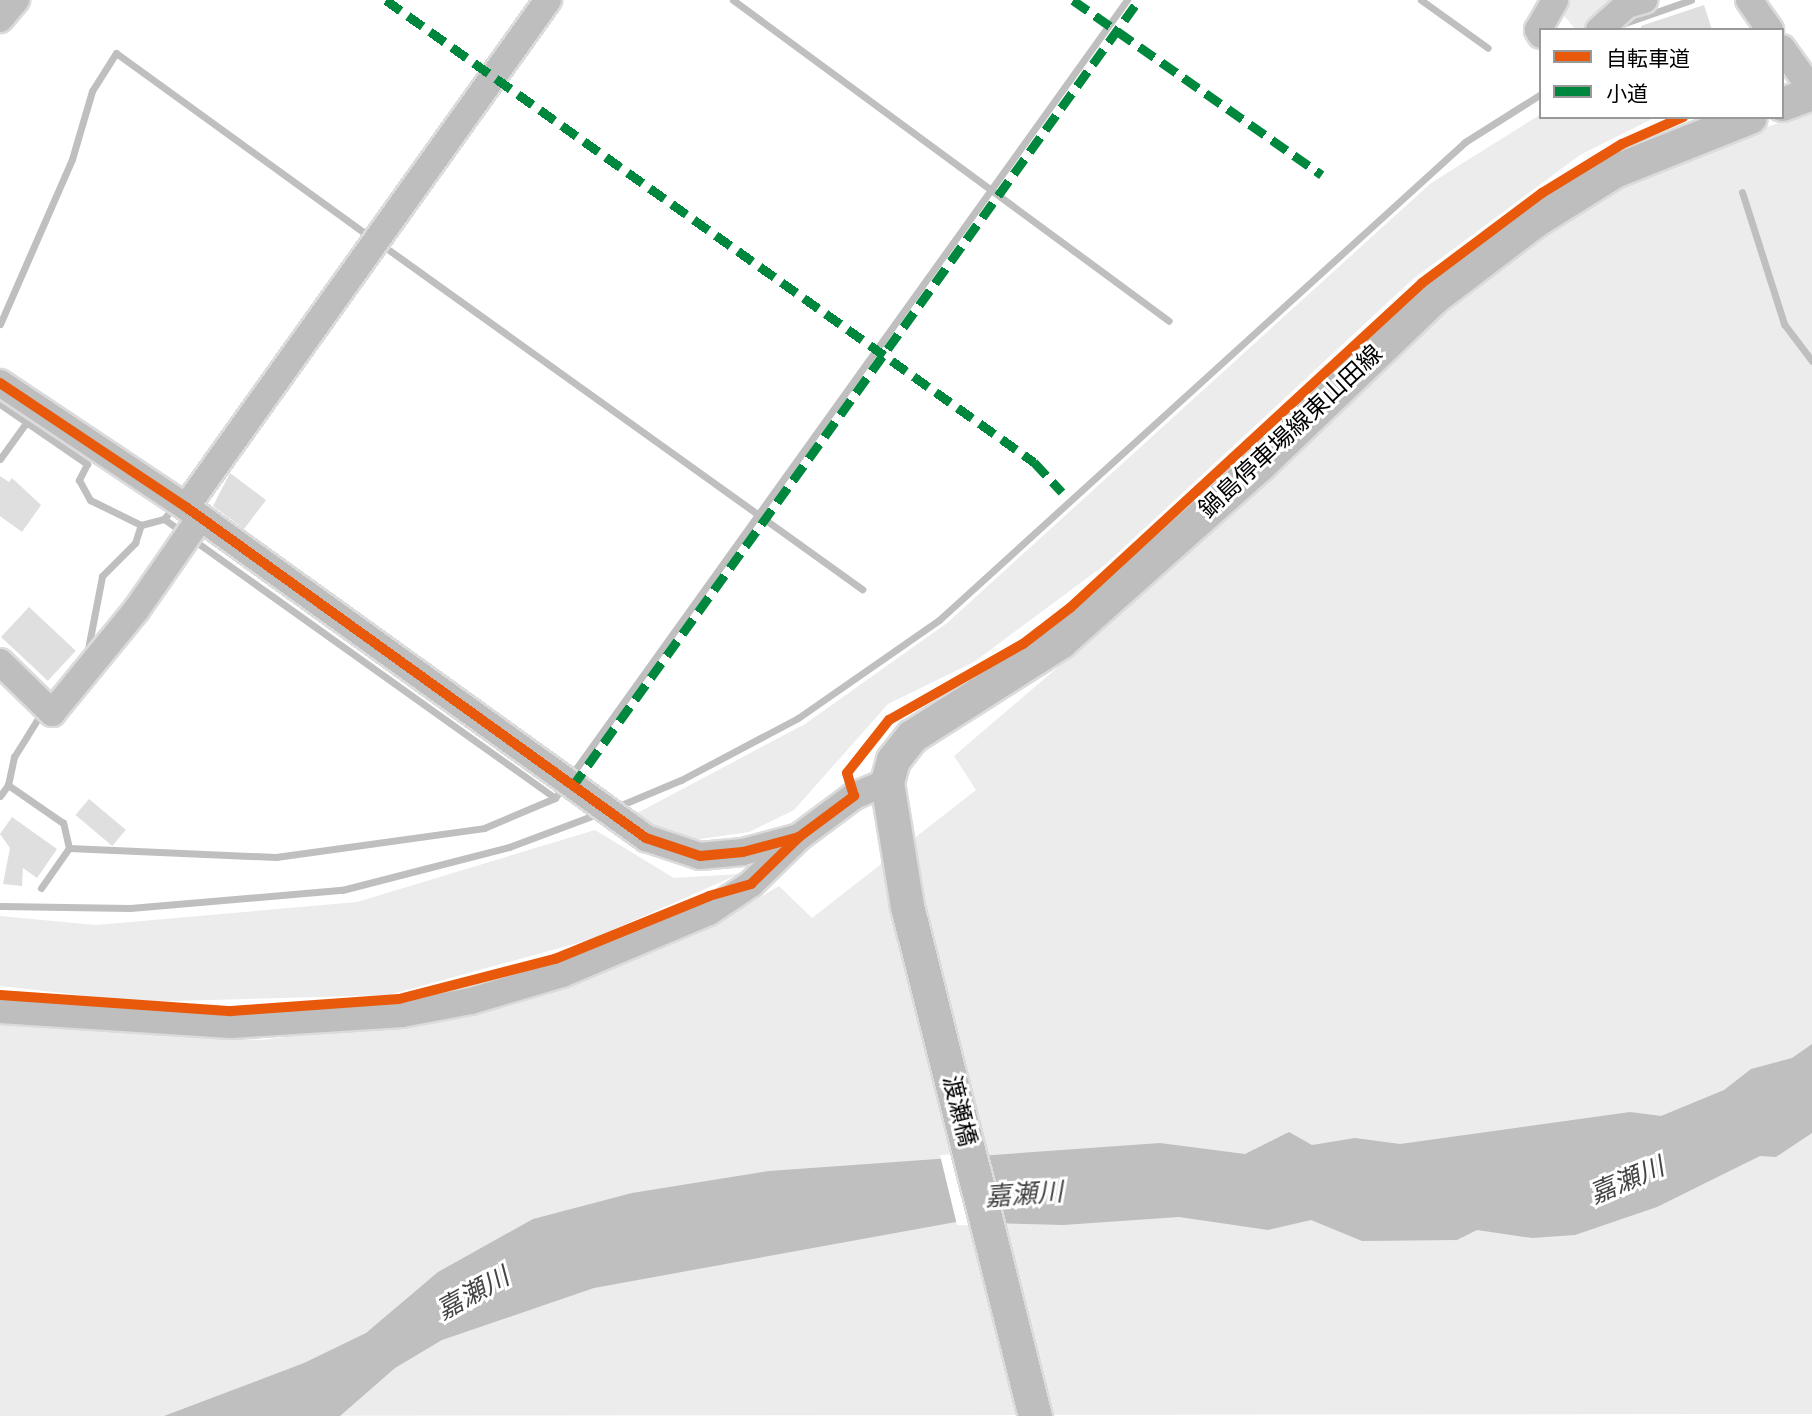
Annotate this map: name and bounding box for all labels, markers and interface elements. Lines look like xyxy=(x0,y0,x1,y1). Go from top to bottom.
legend xyxy=(1539,28,1784,119)
text: 自転車道 xyxy=(1606,46,1690,72)
text: 小道 xyxy=(1606,81,1648,107)
street label: 鍋島停車場線東山田線 xyxy=(1193,340,1389,524)
street label: 渡瀬橋 xyxy=(936,1073,982,1149)
water label: 嘉瀬川 xyxy=(1585,1151,1669,1211)
water label: 嘉瀬川 xyxy=(984,1177,1064,1213)
water label: 嘉瀬川 xyxy=(431,1261,515,1327)

